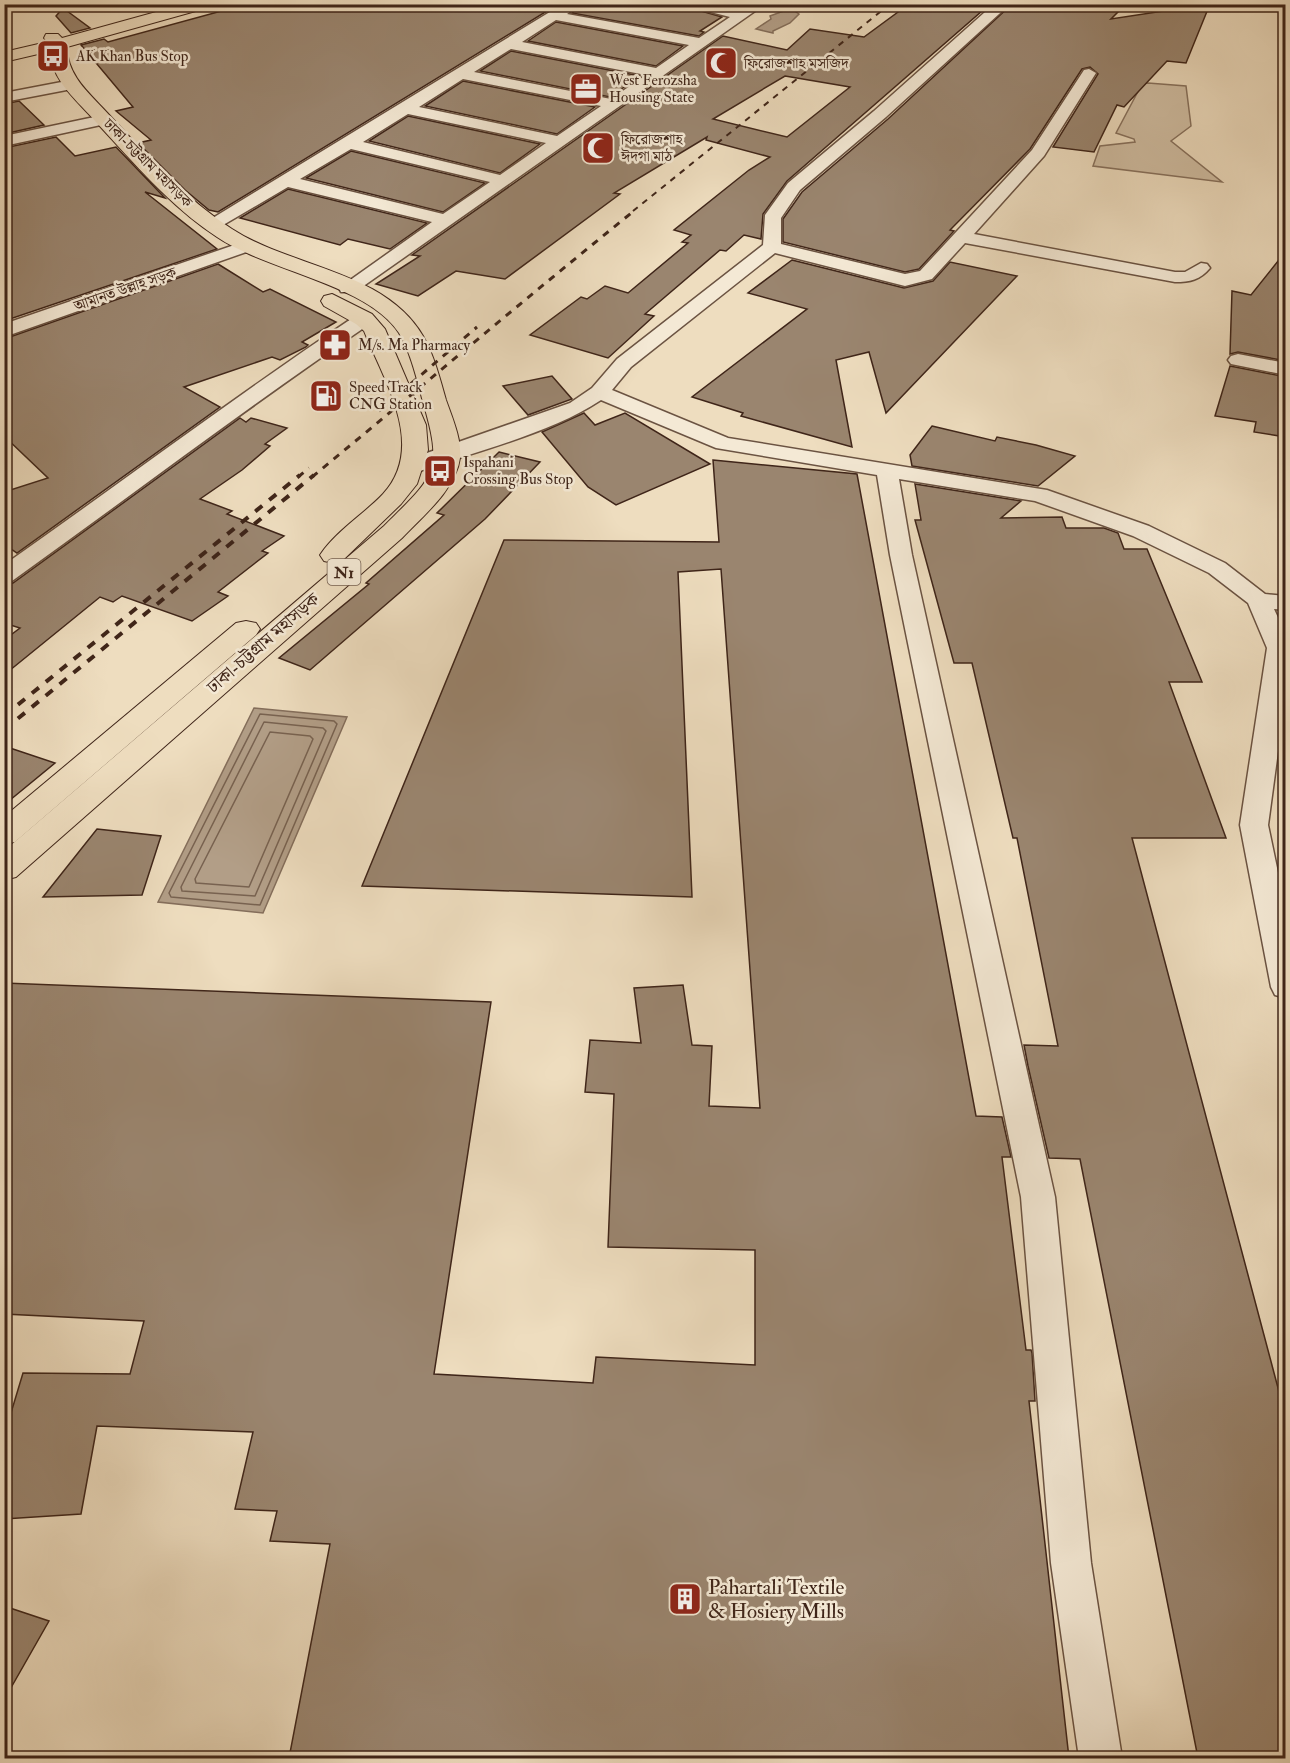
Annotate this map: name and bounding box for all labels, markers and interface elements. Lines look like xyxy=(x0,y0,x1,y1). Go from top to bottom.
bus stop icon: AK Khan Bus Stop xyxy=(35,38,71,74)
mosque icon: ফিরোজশাহ মসজিদ xyxy=(703,45,739,81)
place label: AK Khan Bus Stop xyxy=(75,47,189,67)
place label: ফিরোজশাহ মসজিদ xyxy=(743,54,850,73)
office icon: West Ferozsha Housing State xyxy=(568,71,604,107)
place label: West Ferozsha Housing State xyxy=(608,71,698,107)
street label: ঢাকা-চট্টগ্রাম মহাসড়ক xyxy=(98,114,196,212)
mosque icon: ফিরোজশাহ ঈদগা মাঠ xyxy=(580,130,616,166)
place label: ফিরোজশাহ ঈদগা মাঠ xyxy=(620,130,684,166)
street label: আমানত উল্লাহ সড়ক xyxy=(70,263,179,316)
pharmacy icon: M/s. Ma Pharmacy xyxy=(317,327,353,363)
place label: M/s. Ma Pharmacy xyxy=(358,336,471,355)
fuel station icon: Speed Track CNG Station xyxy=(308,378,344,414)
place label: Speed Track CNG Station xyxy=(349,378,432,414)
bus stop icon: Ispahani Crossing Bus Stop xyxy=(422,453,458,489)
place label: Ispahani Crossing Bus Stop xyxy=(463,453,573,490)
road number: N1 xyxy=(328,559,360,585)
street label: ঢাকা-চট্টগ্রাম মহাসড়ক xyxy=(202,587,325,699)
place label: Pahartali Textile & Hosiery Mills xyxy=(708,1574,844,1625)
building icon: Pahartali Textile & Hosiery Mills xyxy=(667,1581,703,1617)

